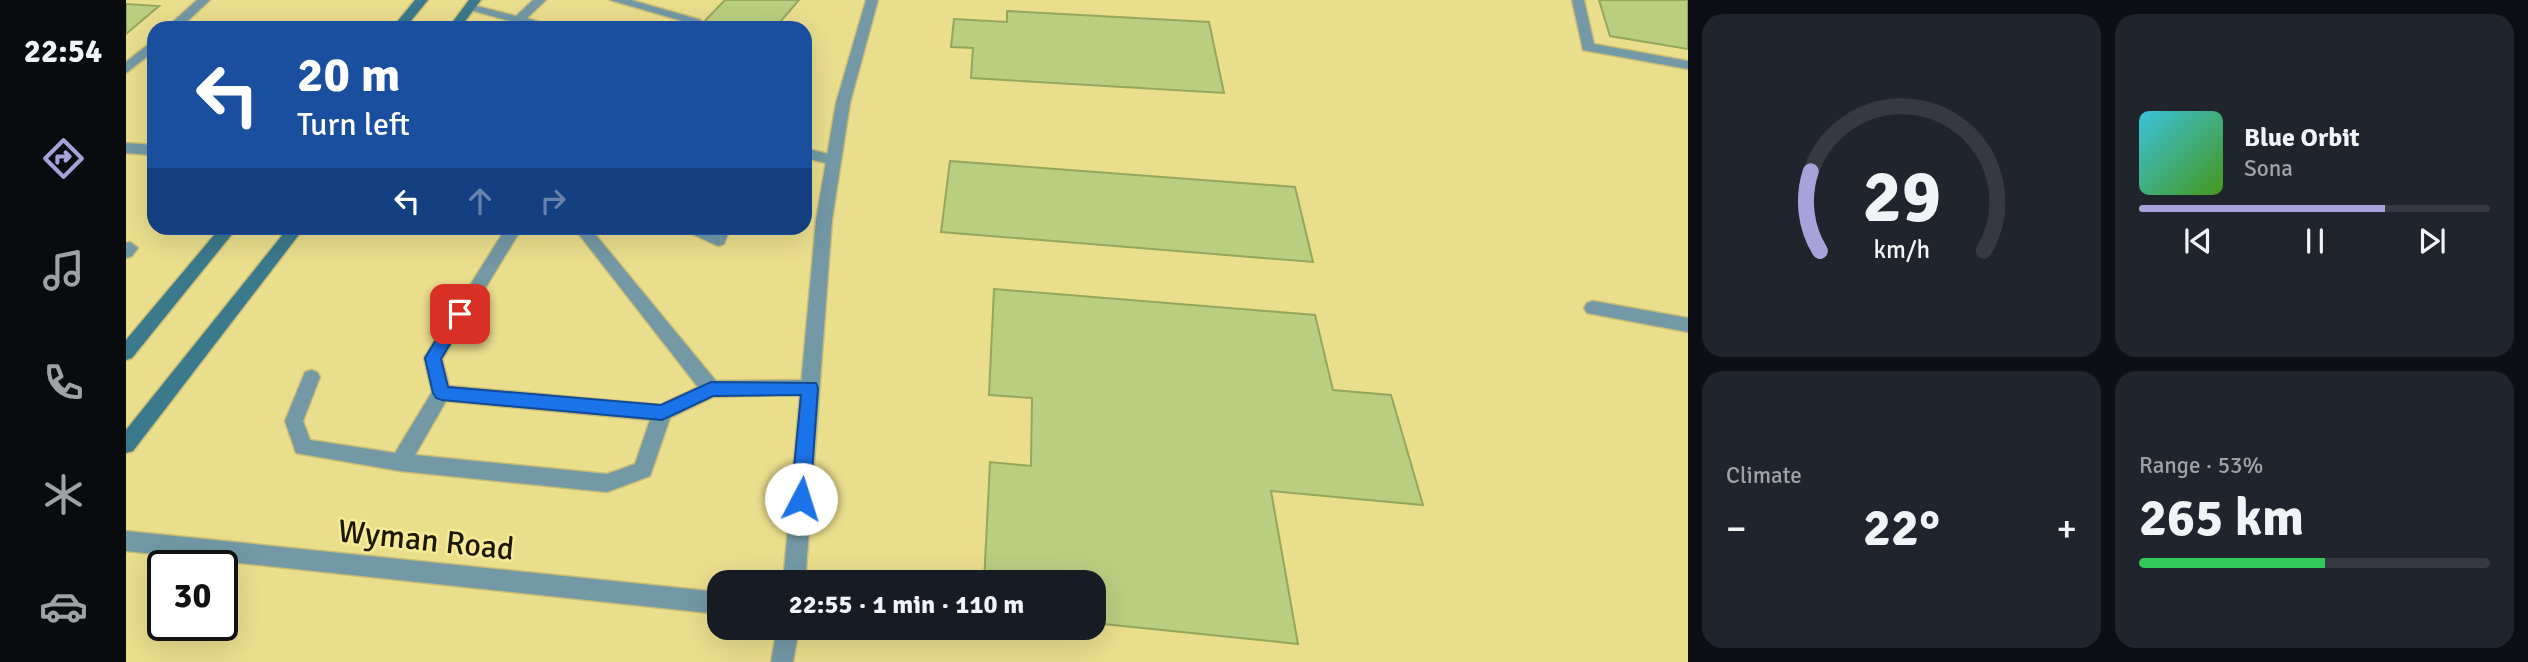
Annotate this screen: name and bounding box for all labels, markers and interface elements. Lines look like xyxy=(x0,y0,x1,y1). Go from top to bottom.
text: 22:54 xyxy=(24,32,102,71)
text: 20 m xyxy=(297,45,400,105)
icon: left xyxy=(182,49,273,140)
text: Turn left xyxy=(297,105,410,144)
text: Blue Orbit xyxy=(2244,122,2360,154)
icon: directions xyxy=(39,134,88,183)
text: 29 xyxy=(1862,154,1941,243)
text: Sona xyxy=(2244,154,2293,183)
icon: left xyxy=(388,182,426,220)
icon: ahead xyxy=(461,182,499,220)
icon: right xyxy=(534,182,572,220)
icon: previous xyxy=(2179,222,2217,260)
icon: pause xyxy=(2296,222,2334,260)
icon: next xyxy=(2413,222,2451,260)
text: km/h xyxy=(1873,234,1930,265)
icon: music xyxy=(39,246,88,295)
pin xyxy=(430,284,490,344)
icon: arrive xyxy=(441,295,479,333)
icon: phone xyxy=(39,358,88,407)
text: Range · 53% xyxy=(2139,451,2263,480)
text: Climate xyxy=(1726,461,1802,490)
position arrow xyxy=(764,462,838,536)
icon: climate xyxy=(39,470,88,519)
text: 265 km xyxy=(2139,486,2304,550)
text: 22° xyxy=(1863,496,1940,560)
text: − xyxy=(1726,505,1747,552)
text: + xyxy=(2056,505,2077,552)
street label: Wyman Road xyxy=(336,511,516,569)
speed limit sign: 30 xyxy=(147,550,238,641)
icon: car xyxy=(39,582,88,631)
text: 22:55 · 1 min · 110 m xyxy=(789,589,1024,621)

